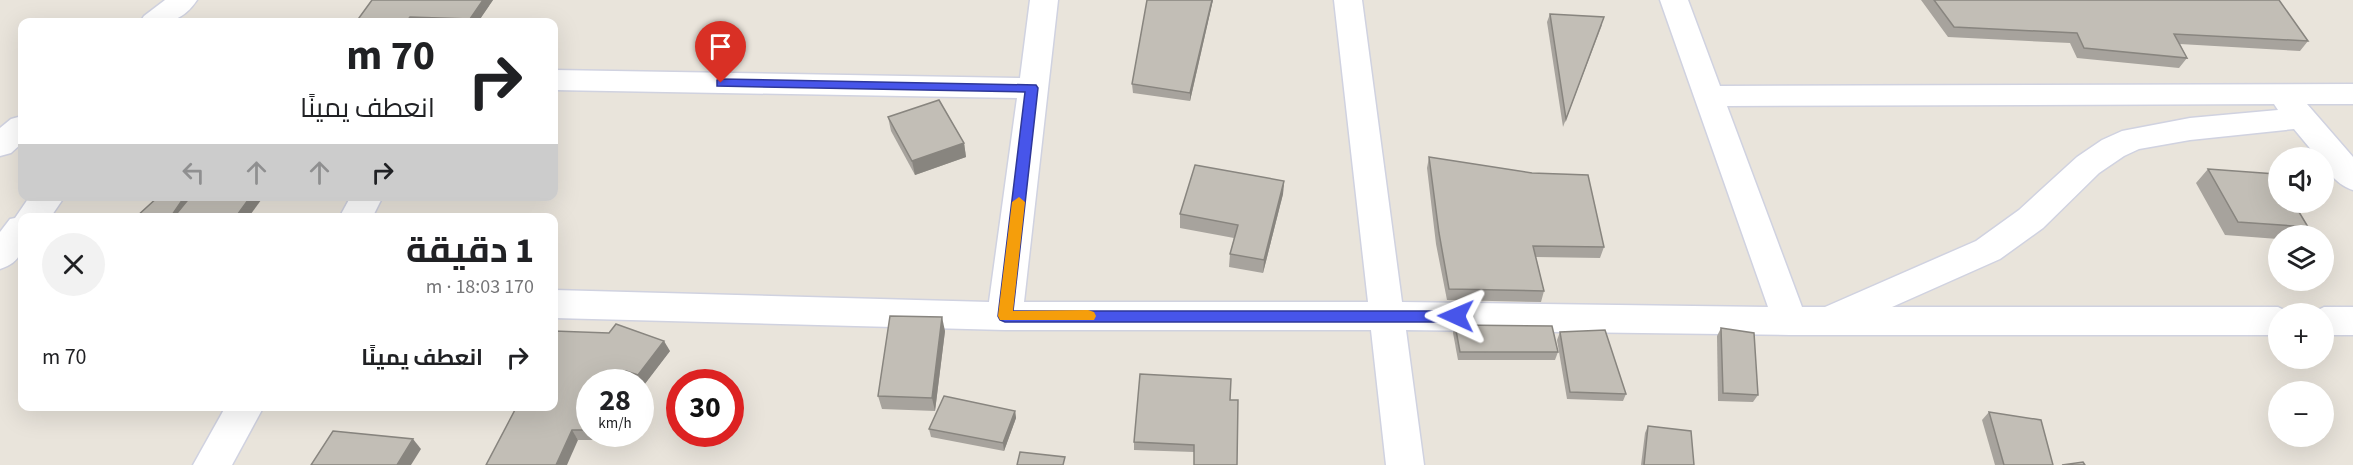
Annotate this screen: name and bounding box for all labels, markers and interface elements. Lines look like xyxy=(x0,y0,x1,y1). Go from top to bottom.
pin xyxy=(695,21,746,83)
text: 70 m xyxy=(346,26,435,86)
icon: arrive xyxy=(704,30,737,63)
icon: right xyxy=(456,42,534,120)
text: انعطف يمينًا xyxy=(300,89,435,128)
map controls xyxy=(2268,147,2334,447)
button: sound xyxy=(2268,147,2334,213)
icon: left xyxy=(177,156,210,189)
icon: ahead xyxy=(240,156,273,189)
icon: ahead xyxy=(303,156,336,189)
icon: right xyxy=(366,156,399,189)
text: 1 دقيقة xyxy=(406,225,534,276)
button: layers xyxy=(2268,225,2334,291)
button: close xyxy=(42,233,105,296)
text: 170 m · 18:03 xyxy=(426,273,534,301)
position arrow xyxy=(1424,284,1488,348)
button: + xyxy=(2268,303,2334,369)
text: 70 m xyxy=(42,341,87,373)
icon: right xyxy=(501,341,534,374)
text: انعطف يمينًا xyxy=(361,342,483,374)
speed limit sign: 30 xyxy=(666,369,744,447)
text: 28 xyxy=(599,379,631,422)
button: − xyxy=(2268,381,2334,447)
text: km/h xyxy=(598,413,632,434)

